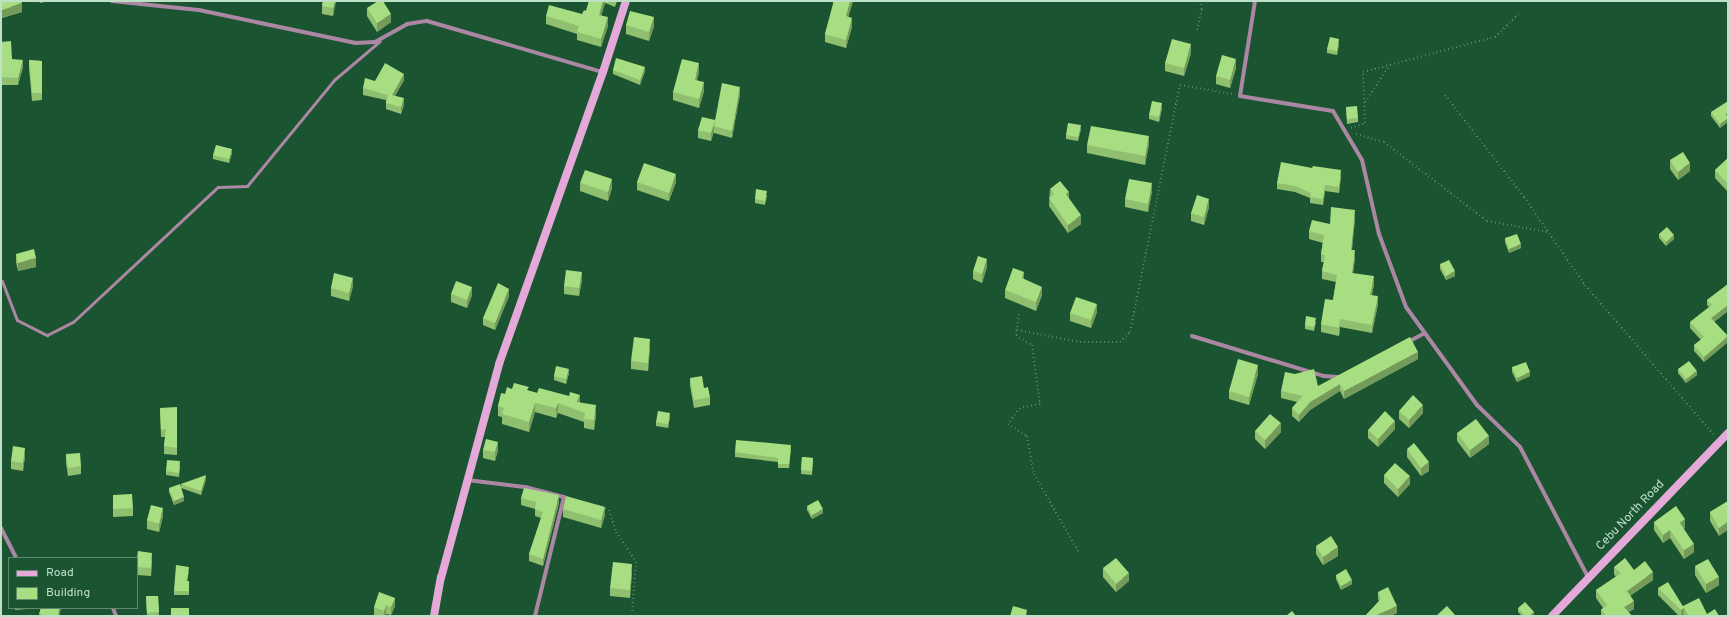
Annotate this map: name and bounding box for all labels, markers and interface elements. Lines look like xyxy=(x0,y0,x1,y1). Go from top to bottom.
street label: Cebu North Road xyxy=(1594,478,1668,554)
legend xyxy=(8,557,138,609)
text: Road xyxy=(46,565,74,581)
text: Building xyxy=(46,585,90,601)

